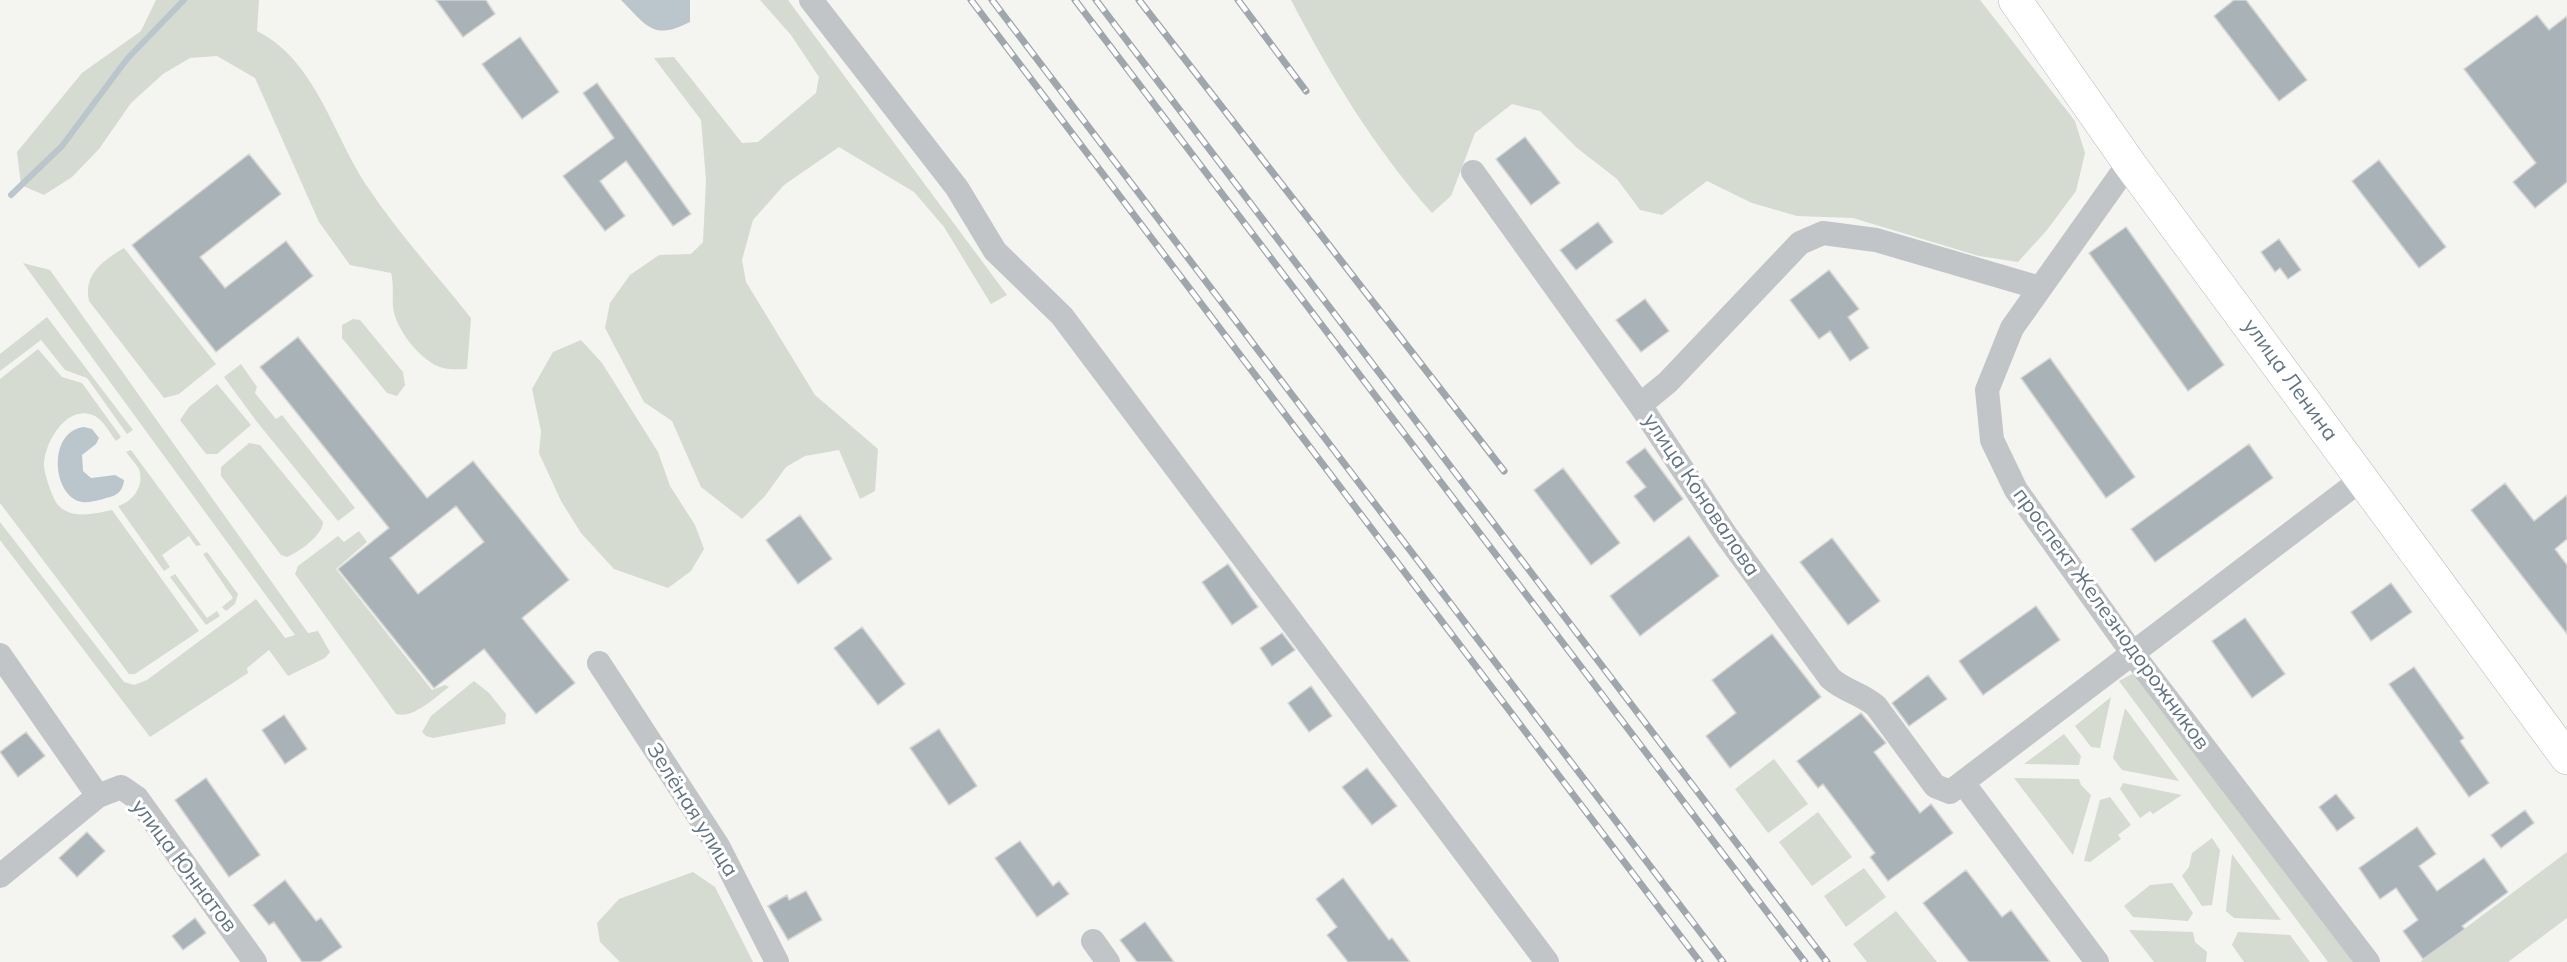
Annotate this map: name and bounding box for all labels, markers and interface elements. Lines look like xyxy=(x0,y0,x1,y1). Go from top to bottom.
street label: улица Ленина xyxy=(2237,314,2343,446)
street label: улица Коновалова xyxy=(1637,409,1765,581)
street label: проспект Железнодорожников xyxy=(2007,483,2215,755)
street label: Зелёная улица xyxy=(641,738,743,882)
street label: улица Юннатов xyxy=(126,795,242,937)

